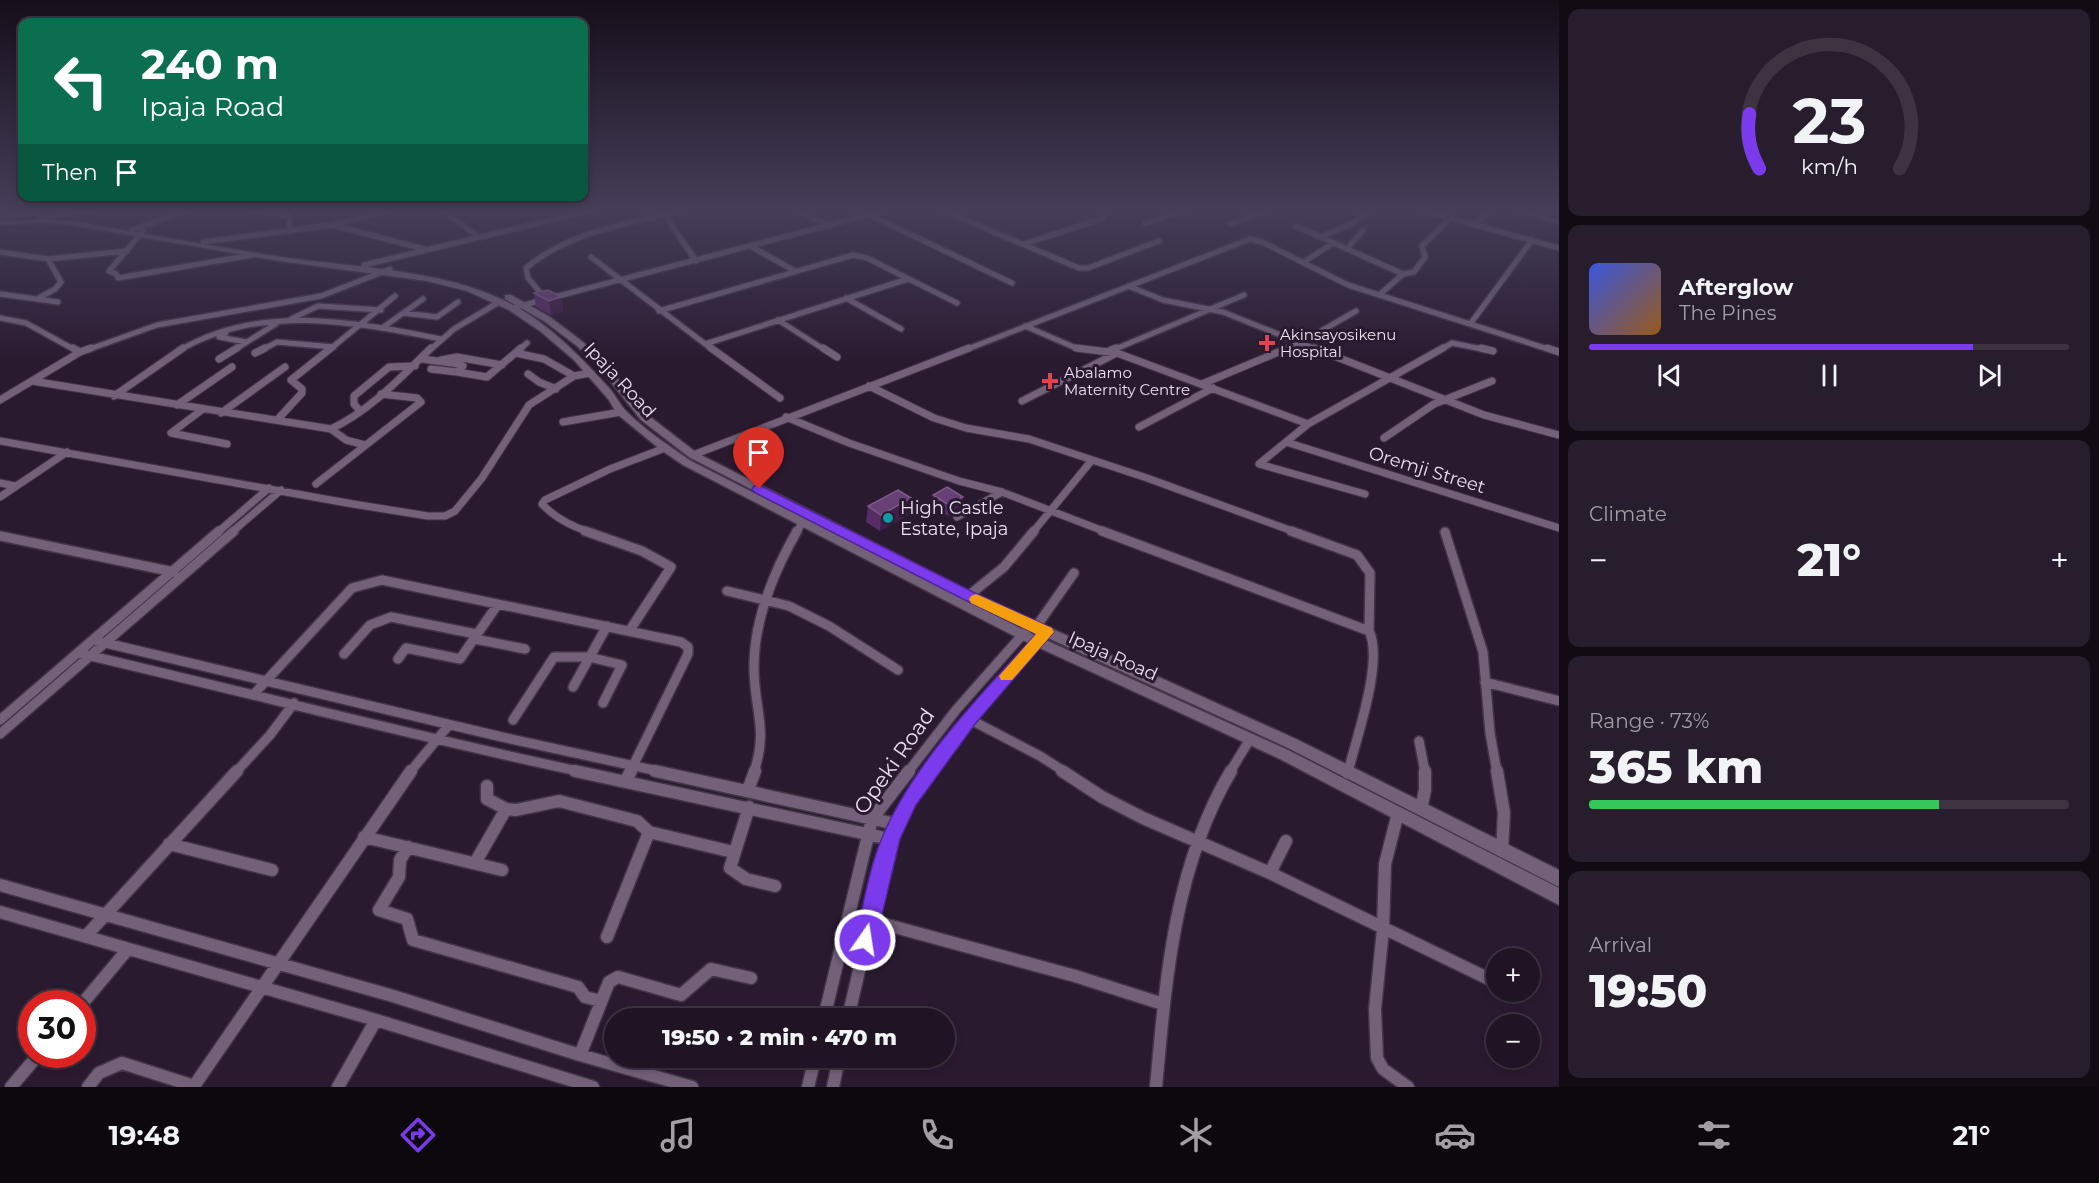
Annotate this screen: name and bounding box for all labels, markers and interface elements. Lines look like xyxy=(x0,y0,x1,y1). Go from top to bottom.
text: 240 m xyxy=(141,38,279,90)
icon: left xyxy=(42,42,120,120)
text: 23 xyxy=(1792,83,1866,159)
text: Ipaja Road xyxy=(141,90,284,123)
text: km/h xyxy=(1800,154,1858,180)
icon: arrive xyxy=(110,156,143,189)
text: Then xyxy=(42,159,98,186)
text: Afterglow xyxy=(1679,274,1793,301)
text: The Pines xyxy=(1679,301,1776,325)
place label: Akinsayosikenu Hospital xyxy=(1280,325,1396,361)
marker: Akinsayosikenu Hospital xyxy=(1258,334,1276,352)
street label: Ipaja Road xyxy=(579,338,661,422)
icon: previous xyxy=(1653,359,1686,392)
icon: pause xyxy=(1813,359,1846,392)
icon: next xyxy=(1973,359,2006,392)
place label: Abalamo Maternity Centre xyxy=(1064,363,1190,399)
marker: Abalamo Maternity Centre xyxy=(1041,372,1059,390)
pin xyxy=(733,427,784,489)
icon: arrive xyxy=(742,436,775,469)
street label: Oremji Street xyxy=(1366,442,1488,498)
place label: High Castle Estate, Ipaja xyxy=(900,497,1008,540)
text: Climate xyxy=(1589,502,1667,526)
marker: High Castle Estate, Ipaja xyxy=(881,511,895,525)
text: 21° xyxy=(1797,532,1861,587)
text: − xyxy=(1589,540,1608,580)
text: + xyxy=(2050,540,2069,580)
street label: Ipaja Road xyxy=(1065,627,1161,685)
street label: Opeki Road xyxy=(848,703,940,819)
text: Range · 73% xyxy=(1589,709,1709,733)
text: 365 km xyxy=(1589,739,1763,794)
position arrow xyxy=(833,908,897,972)
text: Arrival xyxy=(1589,933,1652,957)
map controls xyxy=(1486,948,1540,1068)
button: + xyxy=(1486,948,1540,1002)
text: 19:50 xyxy=(1589,963,1707,1018)
speed limit sign: 30 xyxy=(18,990,96,1068)
button: − xyxy=(1486,1014,1540,1068)
text: 19:50 · 2 min · 470 m xyxy=(662,1024,897,1051)
icon: directions xyxy=(397,1114,439,1156)
icon: music xyxy=(657,1114,699,1156)
icon: phone xyxy=(916,1114,958,1156)
icon: climate xyxy=(1175,1114,1217,1156)
icon: car xyxy=(1434,1114,1476,1156)
icon: filters xyxy=(1693,1114,1735,1156)
text: 19:48 xyxy=(109,1119,180,1152)
text: 21° xyxy=(1953,1119,1990,1152)

